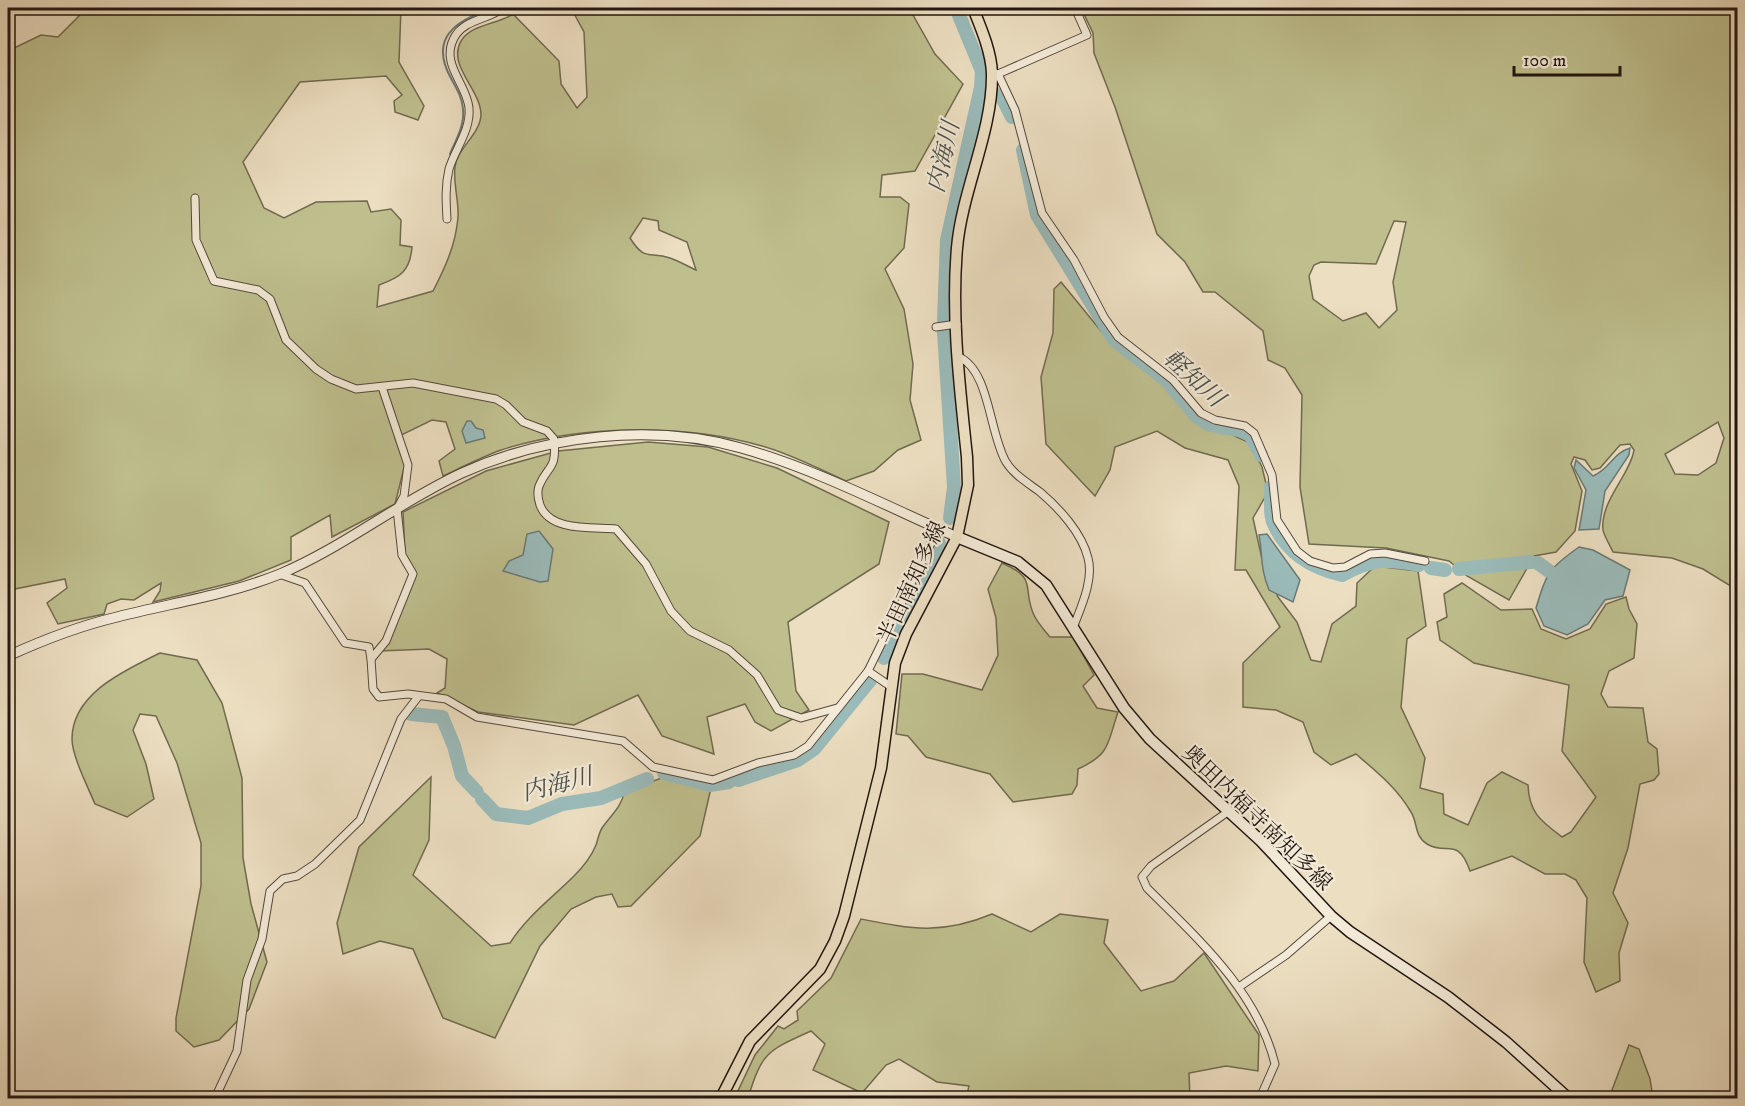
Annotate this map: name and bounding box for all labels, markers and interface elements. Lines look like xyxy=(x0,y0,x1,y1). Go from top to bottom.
scale bar xyxy=(1514,39,1620,77)
text: 100 m xyxy=(1523,50,1566,72)
water label: 内海川 xyxy=(921,116,967,196)
water label: 軽知川 xyxy=(1157,344,1232,416)
street label: 半田南知多線 xyxy=(872,517,952,648)
street label: 奥田内福寺南知多線 xyxy=(1176,740,1338,897)
water label: 内海川 xyxy=(519,761,599,808)

